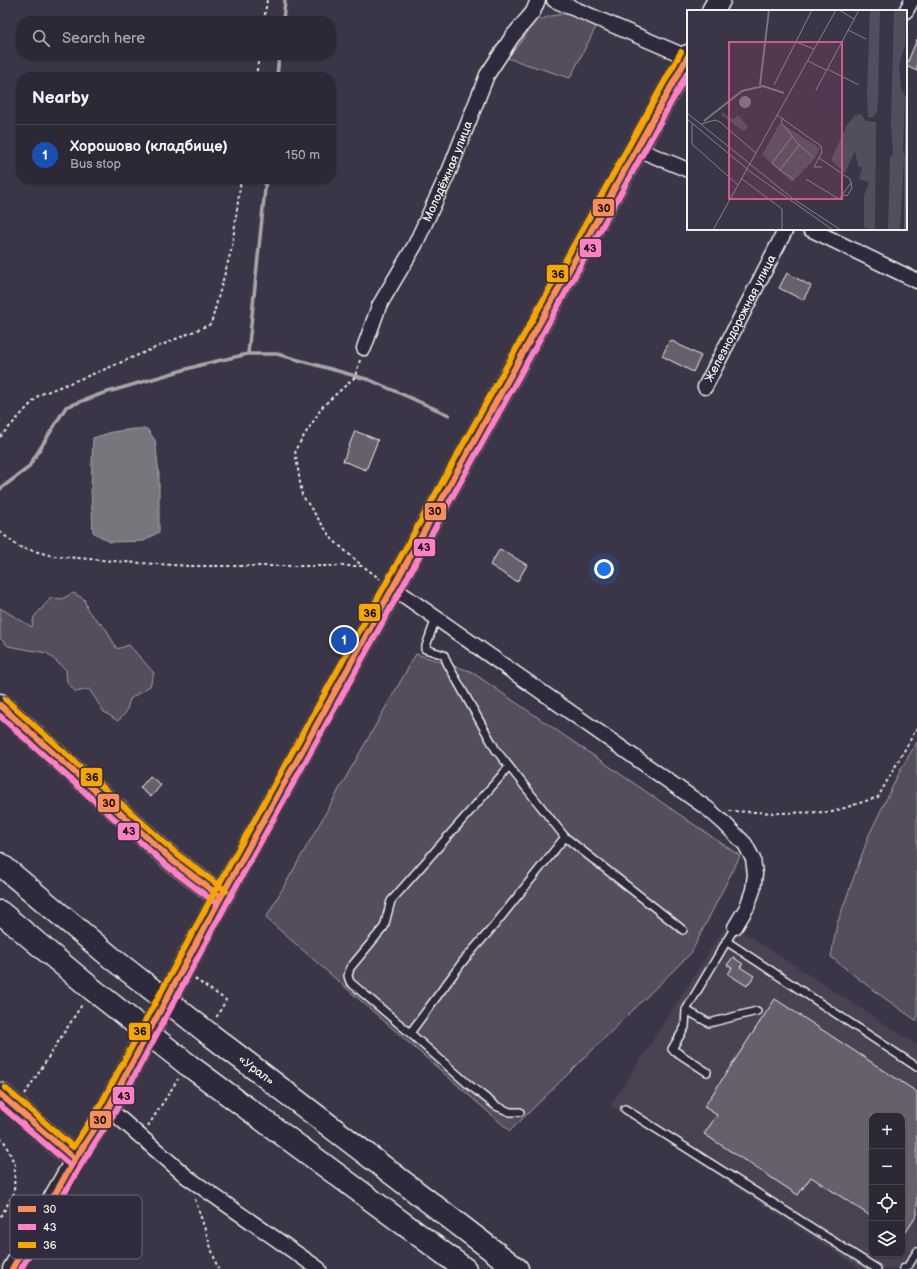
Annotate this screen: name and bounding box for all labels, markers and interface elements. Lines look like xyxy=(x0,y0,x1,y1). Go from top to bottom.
inset map xyxy=(687,10,907,230)
search box xyxy=(16,16,336,60)
icon: search xyxy=(30,27,52,49)
text: Search here xyxy=(62,29,145,48)
text: Nearby xyxy=(32,88,89,108)
street label: Молодёжная улица xyxy=(420,119,476,224)
text: Хорошово (кладбище) xyxy=(70,137,228,156)
text: 1 xyxy=(42,147,48,163)
text: 150 m xyxy=(286,147,320,163)
text: Bus stop xyxy=(70,156,121,172)
line badge: 30 xyxy=(592,198,615,217)
text: 30 xyxy=(597,202,611,215)
line badge: 43 xyxy=(579,238,602,258)
text: 43 xyxy=(584,242,597,255)
street label: Железнодорожная улица xyxy=(702,253,779,385)
line badge: 36 xyxy=(546,264,569,283)
text: 36 xyxy=(551,268,565,281)
line badge: 30 xyxy=(424,502,447,521)
text: 30 xyxy=(428,505,442,518)
line badge: 43 xyxy=(413,538,436,557)
text: 43 xyxy=(418,541,431,554)
your location xyxy=(594,559,614,579)
line badge: 36 xyxy=(358,603,381,622)
text: 36 xyxy=(363,607,377,620)
pin: 1 xyxy=(331,625,357,655)
line badge: 36 xyxy=(80,767,103,787)
text: 36 xyxy=(85,771,99,784)
line badge: 30 xyxy=(97,793,120,813)
text: 30 xyxy=(102,797,116,810)
line badge: 43 xyxy=(117,822,140,841)
text: 43 xyxy=(123,825,136,838)
line badge: 36 xyxy=(128,1022,151,1041)
text: 36 xyxy=(133,1025,147,1038)
street label: «Урал» xyxy=(235,1052,277,1089)
line badge: 43 xyxy=(112,1086,135,1105)
text: 43 xyxy=(118,1090,131,1103)
line badge: 30 xyxy=(89,1110,112,1129)
map controls xyxy=(869,1113,905,1257)
button: + xyxy=(869,1113,905,1149)
text: 30 xyxy=(93,1114,107,1127)
button: − xyxy=(869,1149,905,1185)
button: locate xyxy=(869,1185,905,1221)
legend xyxy=(10,1195,142,1259)
text: 30 xyxy=(43,1203,57,1216)
text: 43 xyxy=(43,1221,57,1234)
button: layers xyxy=(869,1221,905,1257)
text: 36 xyxy=(43,1239,57,1252)

